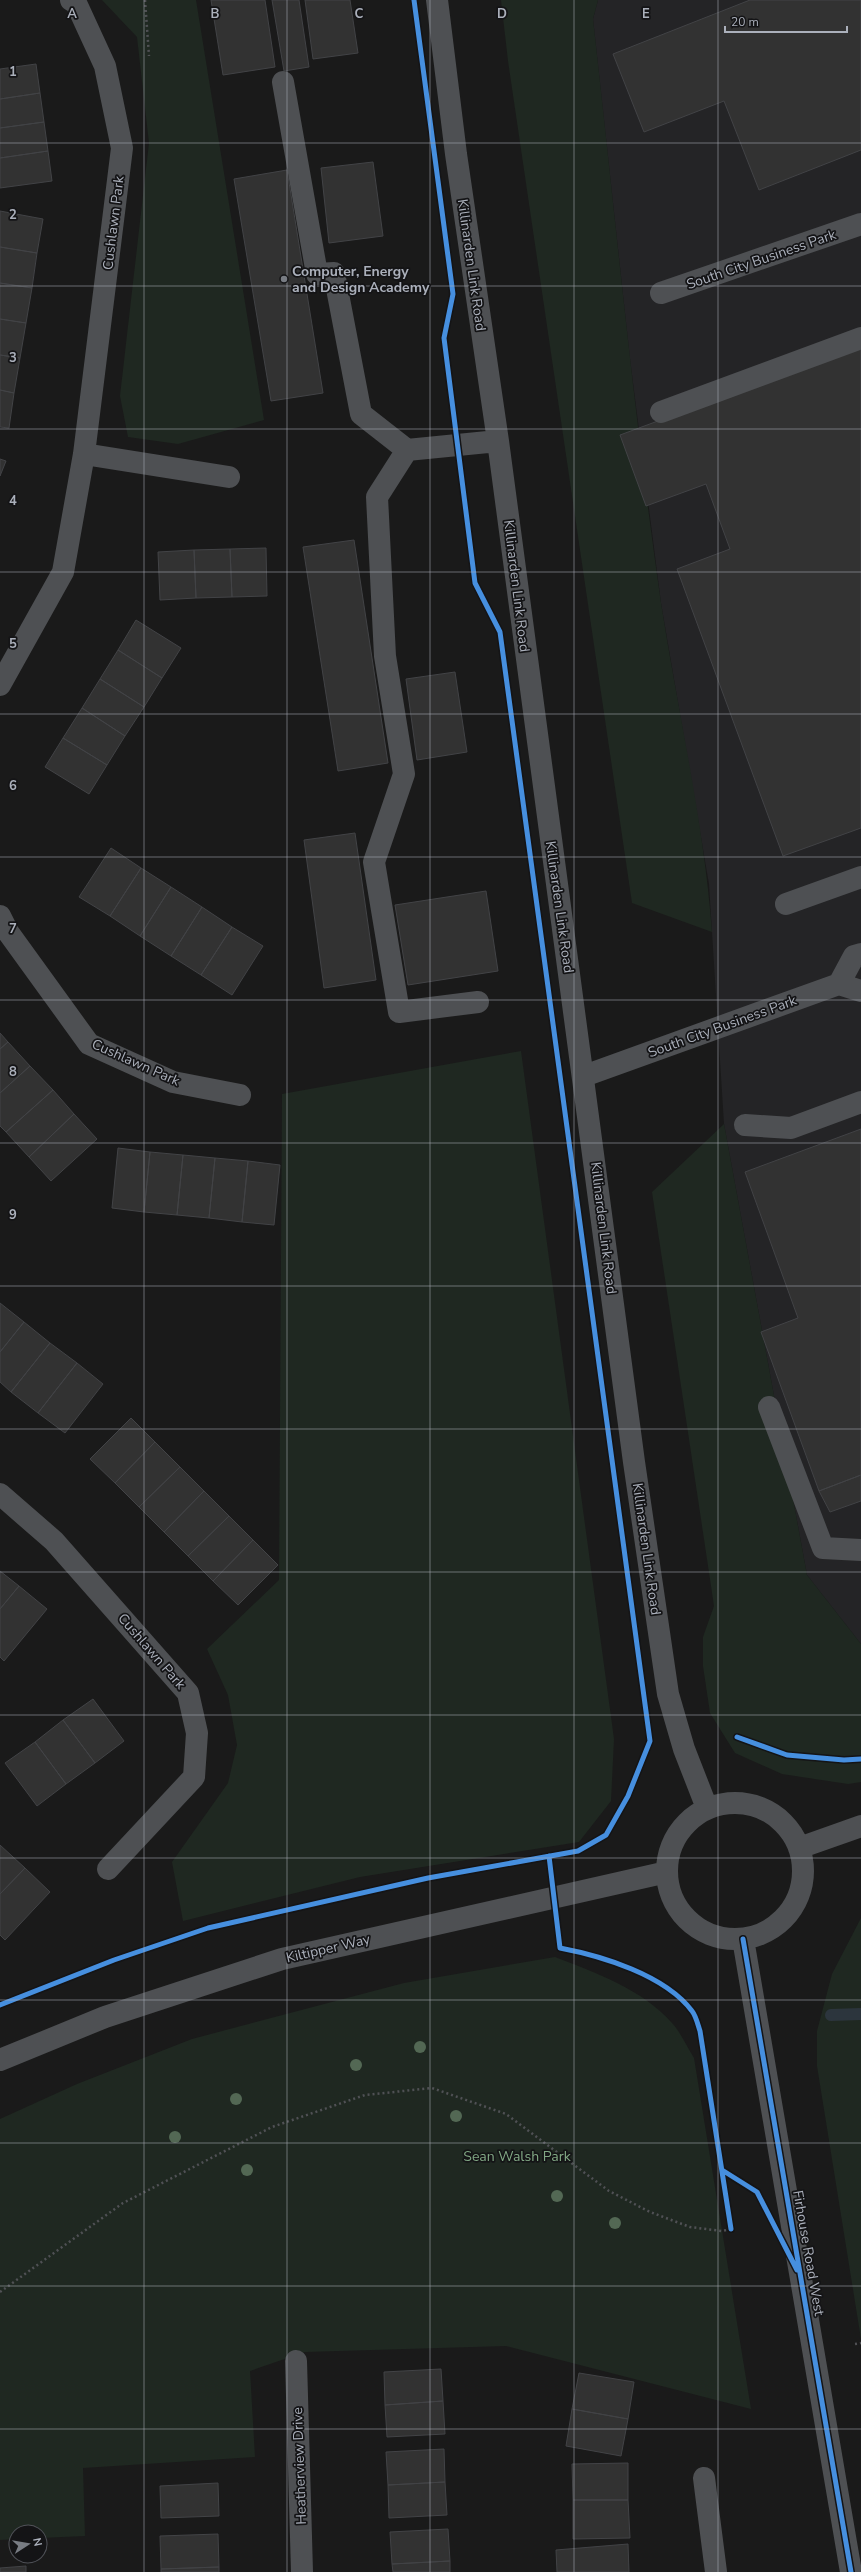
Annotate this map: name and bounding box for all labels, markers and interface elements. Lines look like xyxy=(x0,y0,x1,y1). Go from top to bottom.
text: A xyxy=(67,5,77,23)
text: B xyxy=(211,5,220,23)
text: C xyxy=(355,5,364,23)
text: D xyxy=(497,5,507,23)
text: E xyxy=(642,5,650,23)
scale bar xyxy=(725,8,847,34)
text: 20 m xyxy=(731,14,759,30)
text: 1 xyxy=(9,63,17,81)
street label: Cushlawn Park xyxy=(98,174,129,271)
street label: Killinarden Link Road xyxy=(453,198,490,332)
text: 2 xyxy=(9,206,17,224)
street label: South City Business Park xyxy=(684,225,839,294)
place label: Computer, Energy and Design Academy xyxy=(292,262,430,297)
marker: Computer, Energy and Design Academy xyxy=(279,274,289,284)
text: 3 xyxy=(9,349,17,367)
text: 4 xyxy=(9,492,17,510)
street label: Killinarden Link Road xyxy=(499,519,534,653)
text: 5 xyxy=(9,635,17,653)
text: 6 xyxy=(9,777,17,795)
street label: Killinarden Link Road xyxy=(541,840,578,974)
text: 7 xyxy=(9,920,17,938)
street label: South City Business Park xyxy=(645,990,800,1062)
street label: Cushlawn Park xyxy=(89,1035,184,1091)
text: 8 xyxy=(9,1063,17,1081)
street label: Killinarden Link Road xyxy=(586,1161,621,1295)
text: 9 xyxy=(9,1206,17,1224)
street label: Killinarden Link Road xyxy=(628,1482,665,1616)
street label: Cushlawn Park xyxy=(113,1609,190,1694)
street label: Kiltipper Way xyxy=(284,1929,373,1967)
park label: Sean Walsh Park xyxy=(463,2147,572,2166)
street label: Firhouse Road West xyxy=(788,2189,829,2317)
street label: Heatherview Drive xyxy=(288,2407,311,2525)
north arrow xyxy=(8,2524,48,2564)
text: N xyxy=(29,2536,45,2548)

